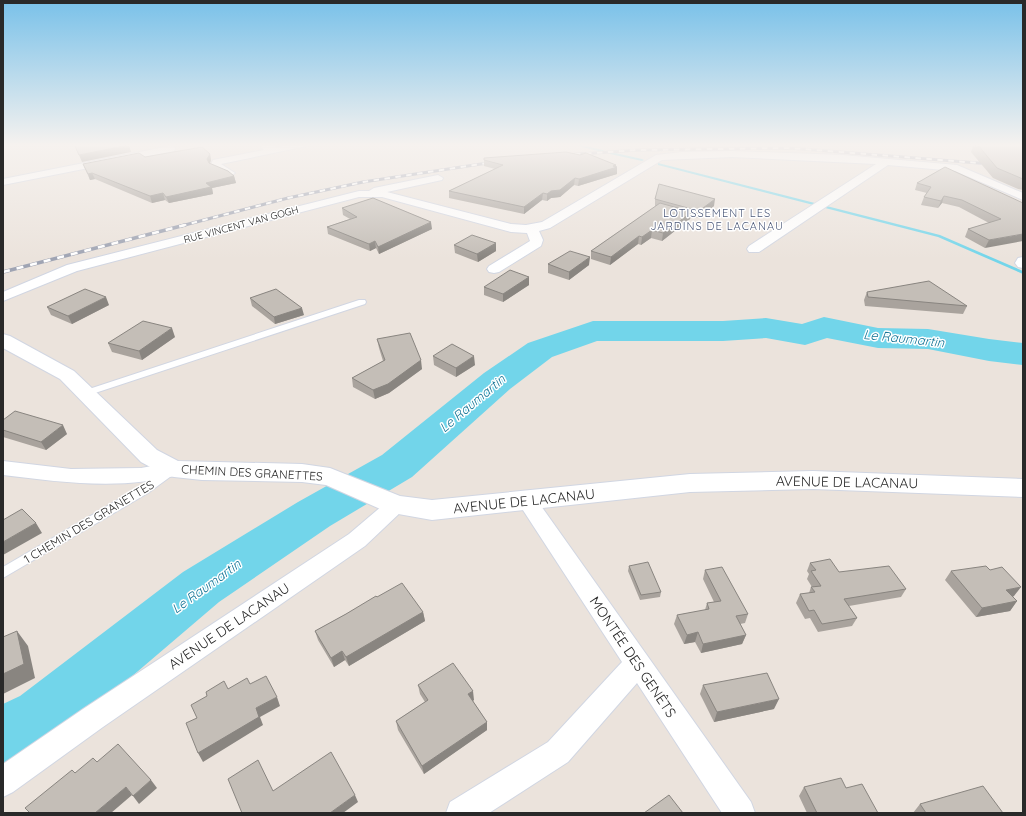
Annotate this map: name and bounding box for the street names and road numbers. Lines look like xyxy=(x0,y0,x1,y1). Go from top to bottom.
street label: RUE VINCENT VAN GOGH xyxy=(182,203,300,246)
street label: CHEMIN DES GRANETTES xyxy=(181,461,323,484)
street label: AVENUE DE LACANAU xyxy=(776,472,918,492)
street label: 1 CHEMIN DES GRANETTES xyxy=(21,477,157,567)
street label: AVENUE DE LACANAU xyxy=(452,485,596,517)
street label: AVENUE DE LACANAU xyxy=(165,579,293,673)
street label: MONTÉE DES GENÊTS xyxy=(586,593,680,721)

